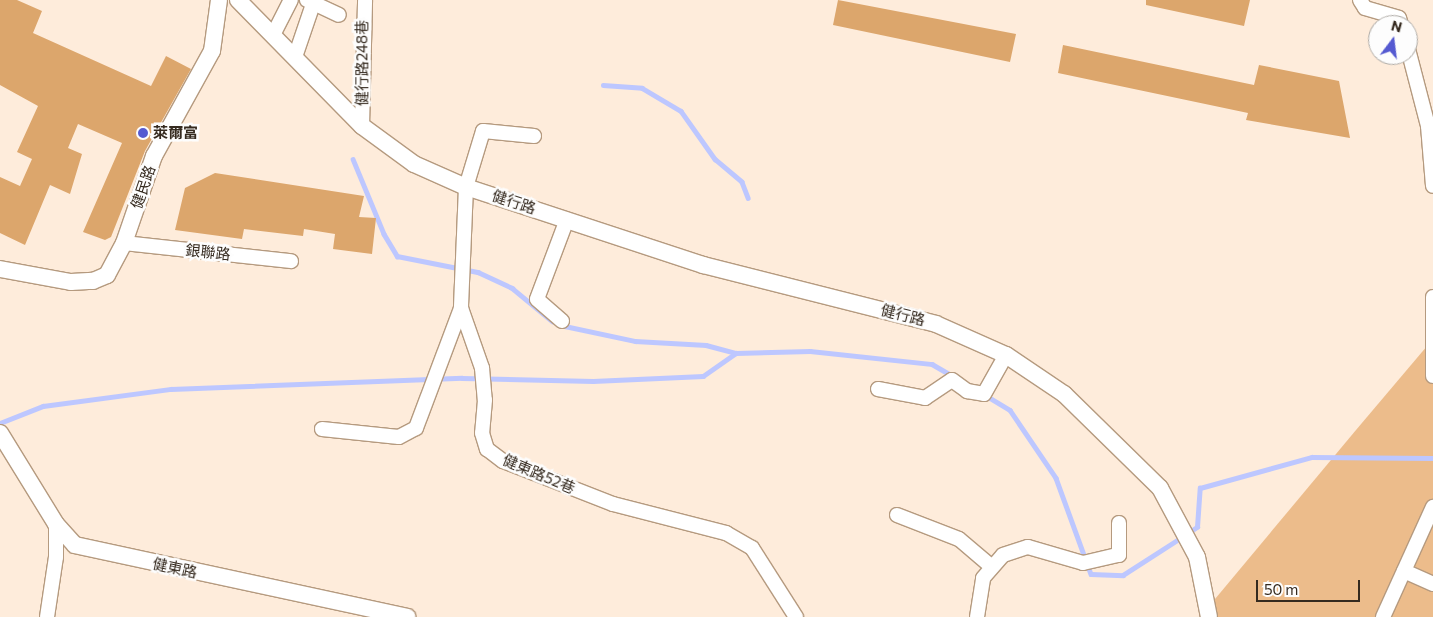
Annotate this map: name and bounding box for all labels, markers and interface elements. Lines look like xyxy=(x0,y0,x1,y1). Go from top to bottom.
north arrow xyxy=(1368,15,1418,65)
text: N xyxy=(1389,16,1404,36)
street label: 健行路248巷 xyxy=(353,20,371,106)
place label: 萊爾富 xyxy=(153,124,198,142)
marker: 萊爾富 xyxy=(137,127,149,139)
street label: 健民路 xyxy=(127,163,159,211)
street label: 健行路 xyxy=(490,186,538,218)
street label: 銀聯路 xyxy=(185,241,231,263)
street label: 健行路 xyxy=(879,301,927,329)
street label: 健東路52巷 xyxy=(500,451,578,497)
street label: 健東路 xyxy=(151,555,199,581)
scale bar xyxy=(1258,570,1362,602)
text: 50 m xyxy=(1264,580,1298,598)

